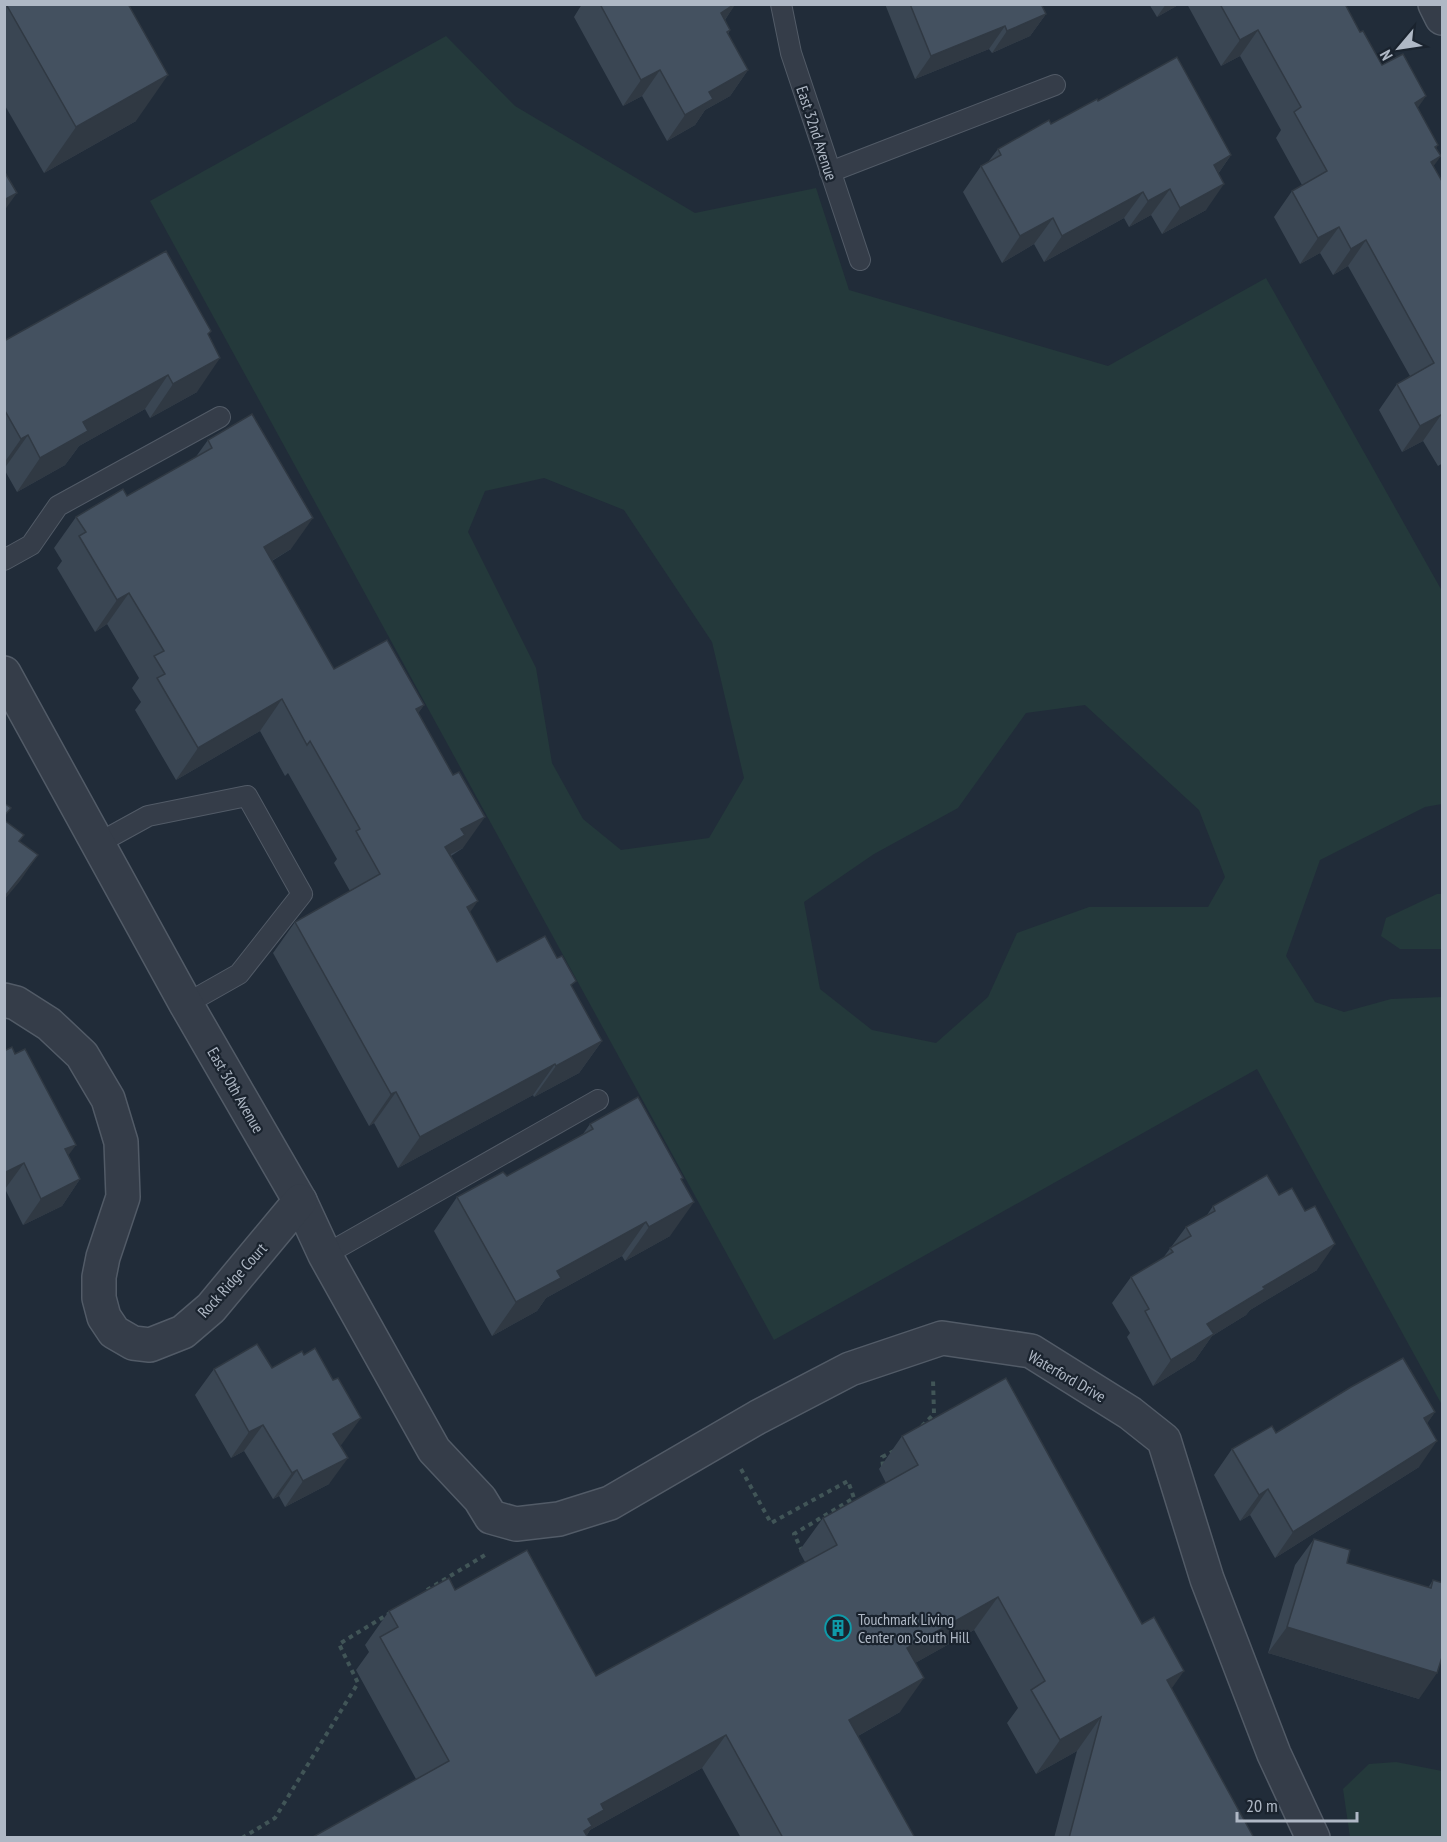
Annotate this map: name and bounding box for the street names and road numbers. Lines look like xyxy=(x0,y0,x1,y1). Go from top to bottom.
street label: East 32nd Avenue xyxy=(792,83,842,183)
street label: East 30th Avenue xyxy=(203,1044,269,1136)
street label: Rock Ridge Court xyxy=(193,1238,271,1322)
street label: Waterford Drive xyxy=(1025,1346,1109,1406)

